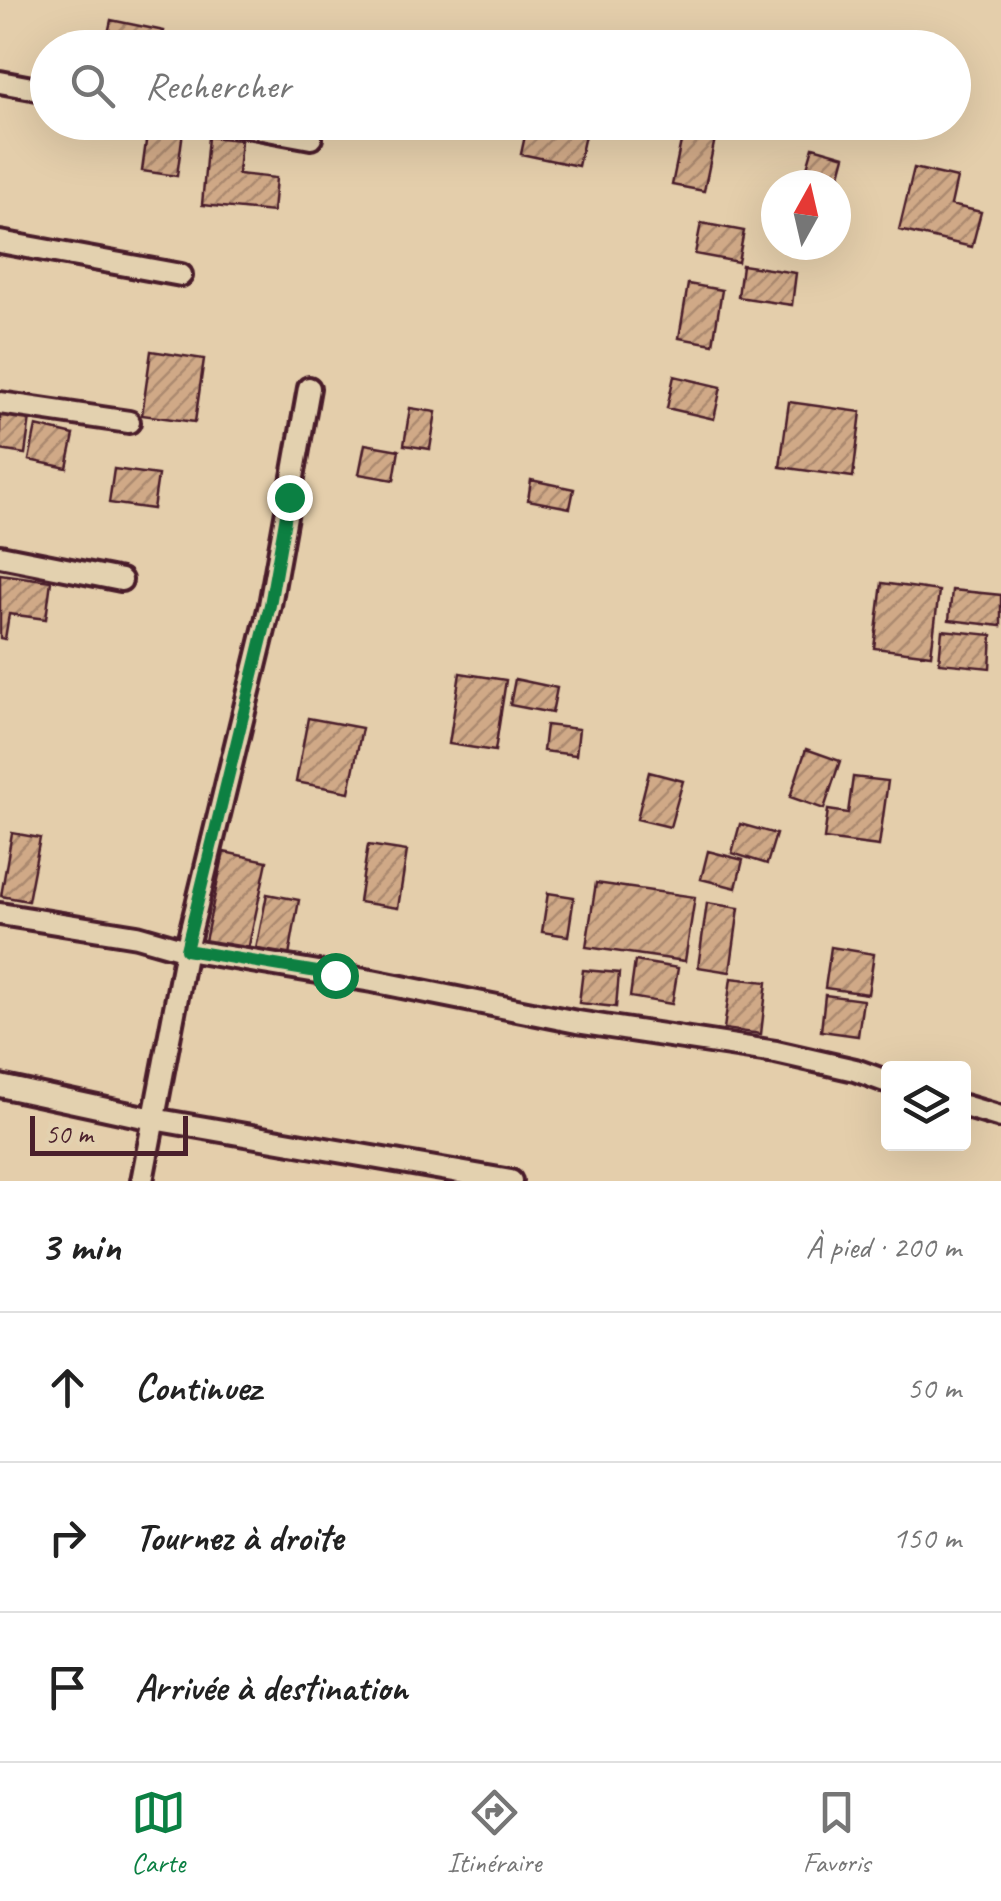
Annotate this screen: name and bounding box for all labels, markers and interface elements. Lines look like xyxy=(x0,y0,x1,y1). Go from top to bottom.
search box xyxy=(30,30,971,140)
icon: search xyxy=(65,58,120,113)
text: Rechercher xyxy=(145,62,291,109)
north arrow xyxy=(761,170,851,260)
route end xyxy=(267,475,313,521)
route start xyxy=(313,953,359,999)
map controls xyxy=(881,1061,971,1151)
button: layers xyxy=(881,1061,971,1151)
scale bar xyxy=(30,1111,188,1156)
text: 50 m xyxy=(45,1116,93,1151)
text: 3 min xyxy=(40,1220,120,1273)
text: À pied · 200 m xyxy=(806,1226,961,1267)
icon: ahead xyxy=(40,1360,95,1415)
text: Continuez xyxy=(135,1364,261,1411)
text: 50 m xyxy=(907,1367,961,1408)
icon: right xyxy=(40,1510,95,1565)
text: Tournez à droite xyxy=(135,1514,343,1561)
text: 150 m xyxy=(892,1517,961,1558)
icon: arrive xyxy=(40,1660,95,1715)
text: Arrivée à destination xyxy=(135,1664,407,1711)
tab: Carte xyxy=(131,1785,186,1880)
tab: Itinéraire xyxy=(447,1785,541,1880)
tab: Favoris xyxy=(803,1785,870,1880)

